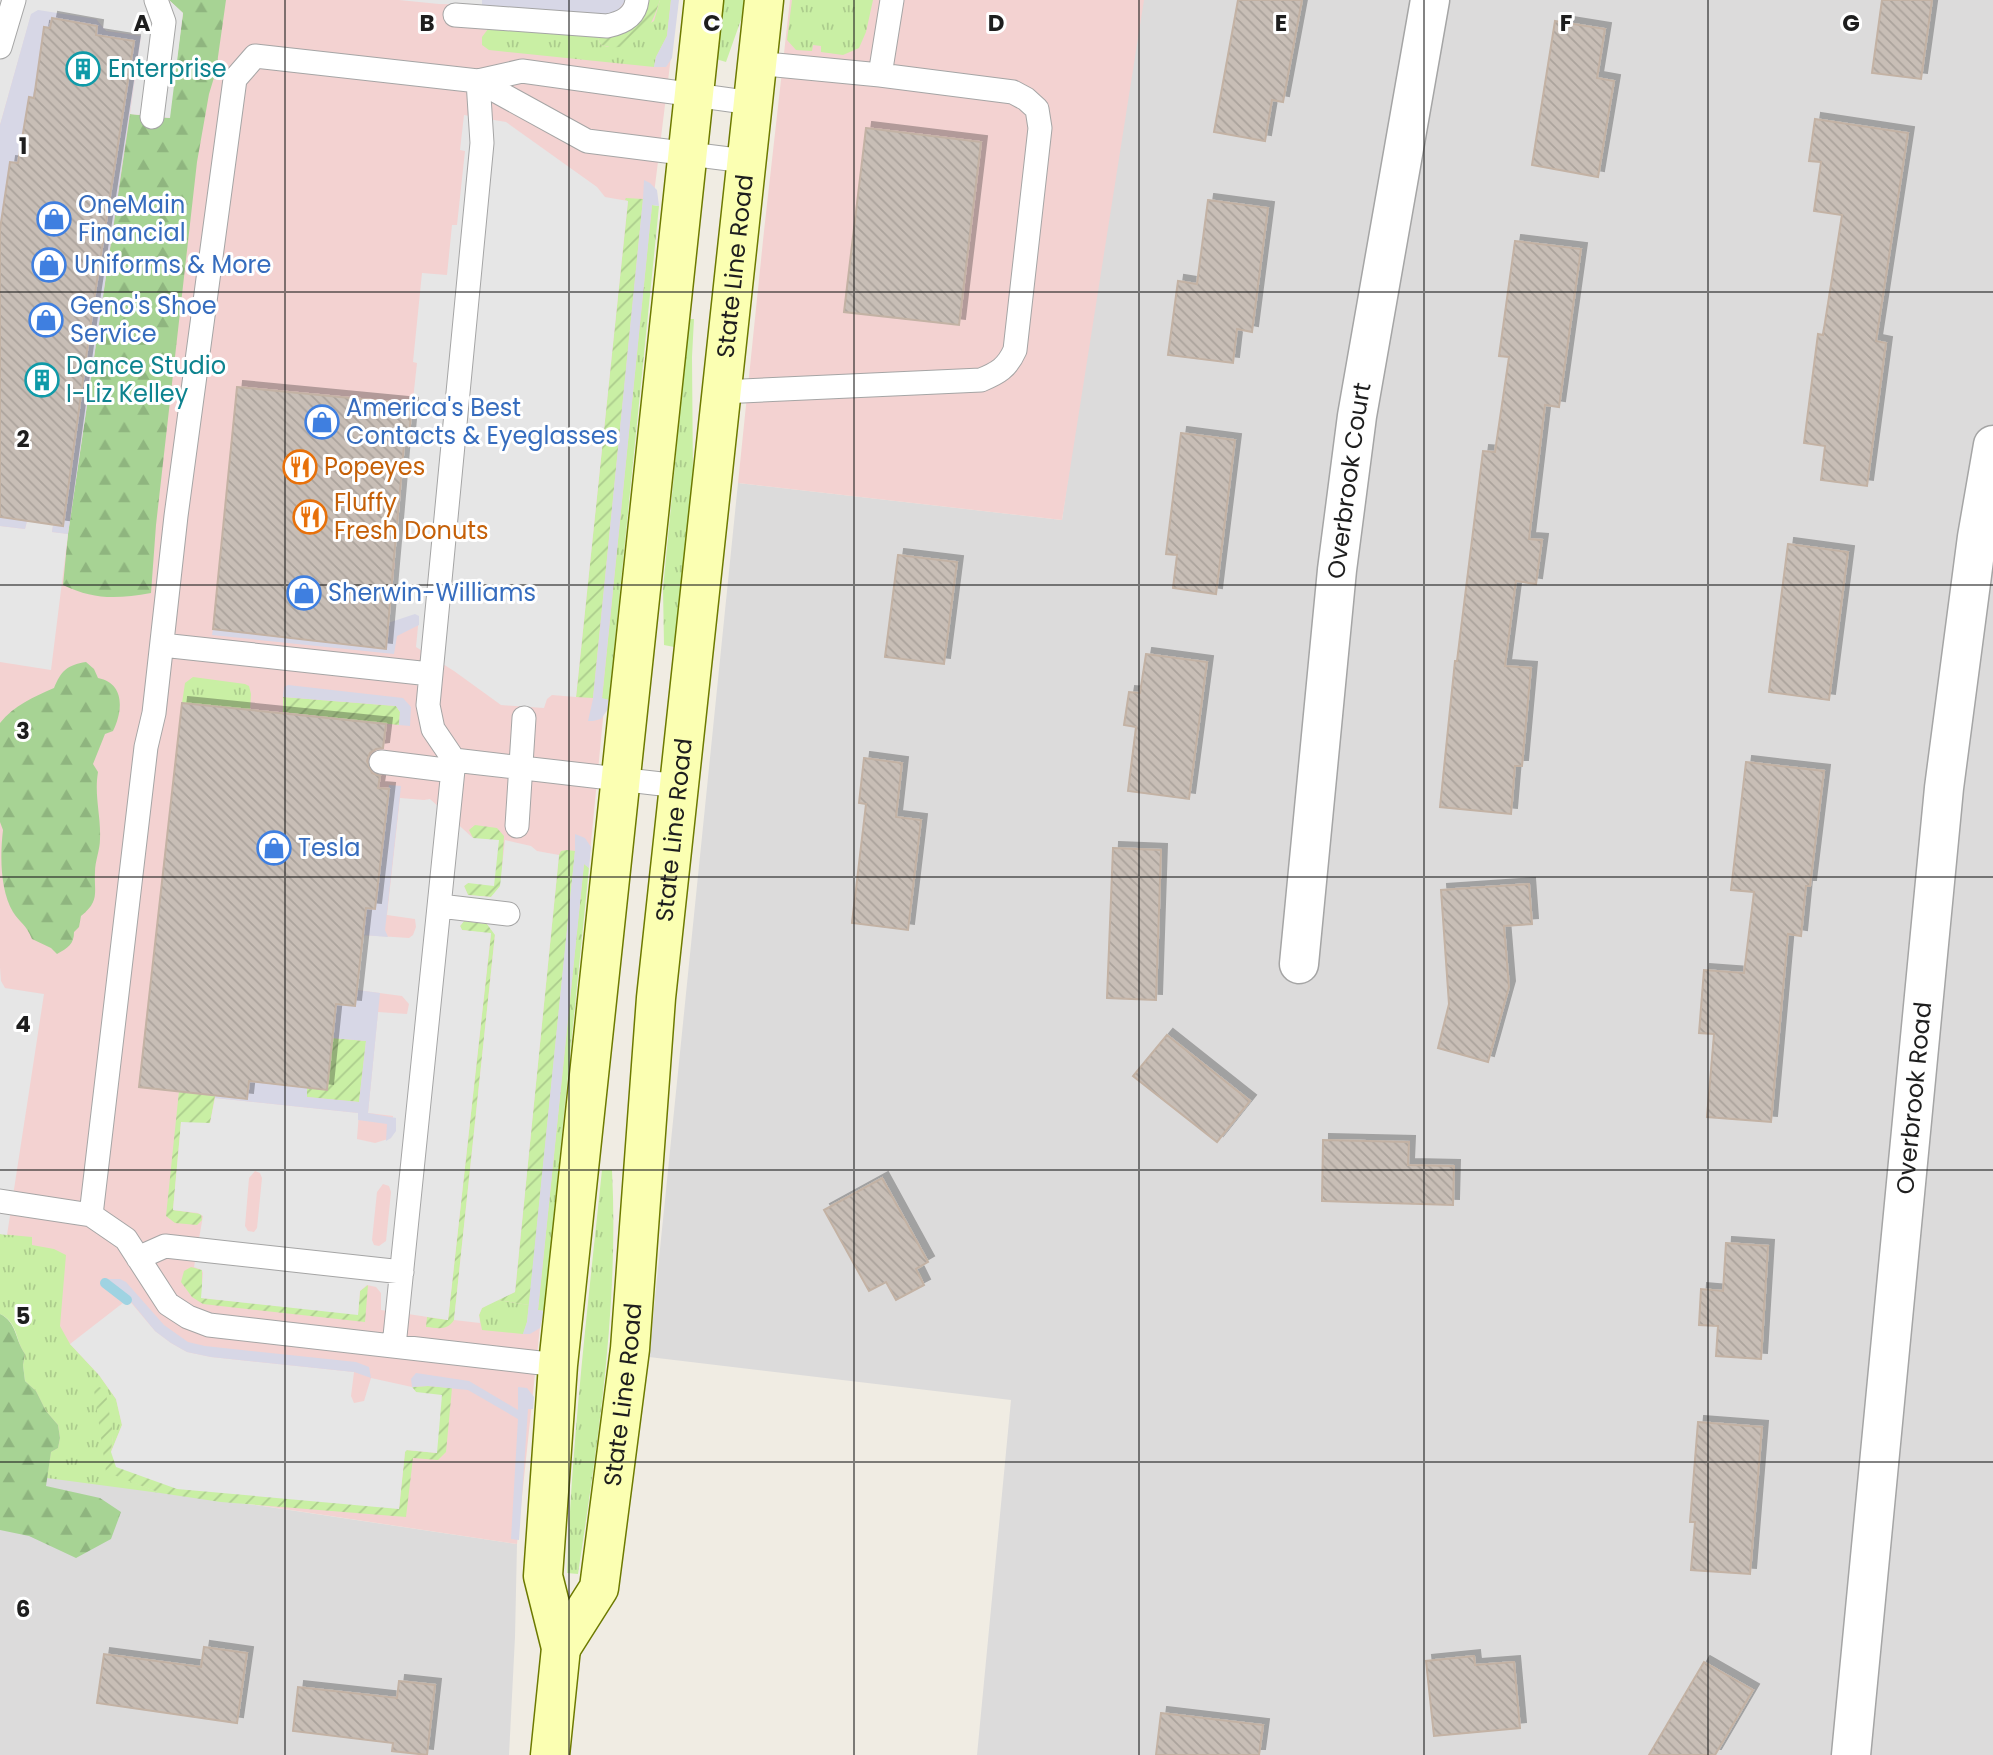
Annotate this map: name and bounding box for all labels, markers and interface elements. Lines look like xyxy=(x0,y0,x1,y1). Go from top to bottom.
text: A xyxy=(134,7,151,39)
text: B xyxy=(419,7,435,39)
text: C xyxy=(703,7,721,39)
text: D xyxy=(988,7,1004,39)
text: E xyxy=(1275,7,1287,39)
text: F xyxy=(1560,7,1572,39)
text: G xyxy=(1842,7,1860,39)
building icon: Enterprise xyxy=(64,50,102,88)
place label: Enterprise xyxy=(108,52,227,85)
text: 1 xyxy=(19,130,27,162)
street label: State Line Road xyxy=(708,173,761,360)
place label: OneMain Financial xyxy=(78,188,186,249)
shop icon: OneMain Financial xyxy=(35,200,73,238)
shop icon: Uniforms & More xyxy=(30,246,68,284)
place label: Uniforms & More xyxy=(74,248,271,281)
place label: Geno's Shoe Service xyxy=(70,289,217,350)
shop icon: Geno's Shoe Service xyxy=(27,301,65,339)
place label: Dance Studio I-Liz Kelley xyxy=(66,349,226,410)
building icon: Dance Studio I-Liz Kelley xyxy=(23,361,61,399)
street label: Overbrook Court xyxy=(1319,380,1379,581)
place label: America's Best Contacts & Eyeglasses xyxy=(346,391,618,452)
shop icon: America's Best Contacts & Eyeglasses xyxy=(303,403,341,441)
text: 2 xyxy=(16,423,30,455)
restaurant icon: Popeyes xyxy=(281,448,319,486)
place label: Popeyes xyxy=(324,450,425,483)
place label: Fluffy Fresh Donuts xyxy=(334,486,489,547)
restaurant icon: Fluffy Fresh Donuts xyxy=(291,498,329,536)
shop icon: Sherwin-Williams xyxy=(285,574,323,612)
place label: Sherwin-Williams xyxy=(328,576,536,609)
text: 3 xyxy=(16,715,30,747)
street label: State Line Road xyxy=(647,736,700,923)
shop icon: Tesla xyxy=(255,829,293,867)
place label: Tesla xyxy=(298,831,361,864)
street label: Overbrook Road xyxy=(1888,1000,1939,1196)
text: 4 xyxy=(15,1008,31,1040)
text: 5 xyxy=(16,1300,30,1332)
street label: State Line Road xyxy=(595,1302,649,1488)
text: 6 xyxy=(16,1593,30,1625)

